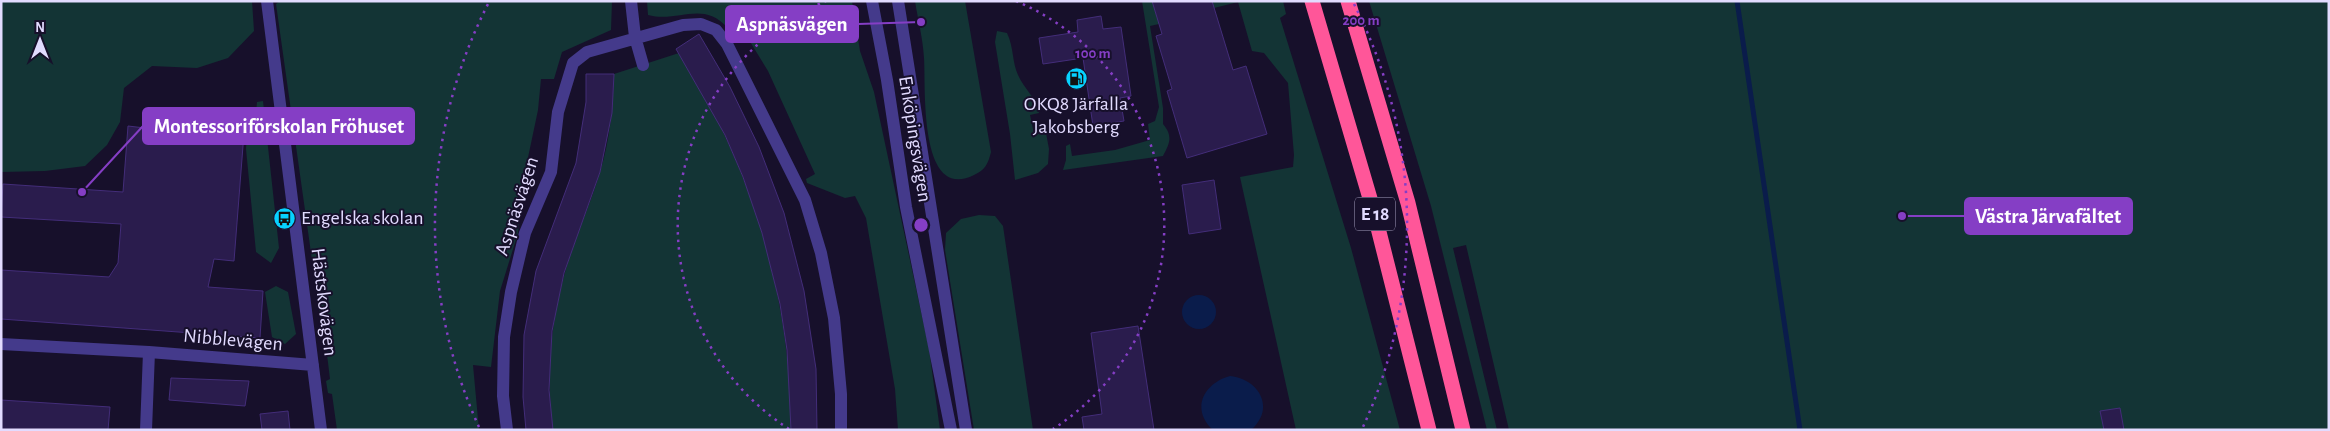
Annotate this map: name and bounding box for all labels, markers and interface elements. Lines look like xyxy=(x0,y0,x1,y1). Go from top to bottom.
callout: Aspnäsvägen xyxy=(726,6,858,42)
text: 200 m xyxy=(1342,13,1380,28)
text: Aspnäsvägen xyxy=(736,14,848,35)
north arrow xyxy=(15,15,65,65)
text: N xyxy=(35,21,45,35)
text: 100 m xyxy=(1075,46,1111,61)
fuel station icon: OKQ8 Järfalla Jakobsberg xyxy=(1064,66,1088,90)
street label: Enköpingsvägen xyxy=(895,74,935,204)
place label: OKQ8 Järfalla Jakobsberg xyxy=(1024,94,1128,137)
callout: Montessoriförskolan Fröhuset xyxy=(143,108,414,144)
text: Montessoriförskolan Fröhuset xyxy=(154,116,404,137)
street label: Aspnäsvägen xyxy=(492,154,542,258)
road number: E 18 xyxy=(1355,198,1395,230)
callout: Västra Järvafältet xyxy=(1965,198,2132,234)
bus stop icon: Engelska skolan xyxy=(273,206,297,230)
text: Västra Järvafältet xyxy=(1975,206,2121,227)
place label: Engelska skolan xyxy=(301,208,424,228)
centre of rings xyxy=(912,216,930,234)
street label: Hästskovägen xyxy=(307,247,341,357)
street label: Nibblevägen xyxy=(182,326,284,354)

